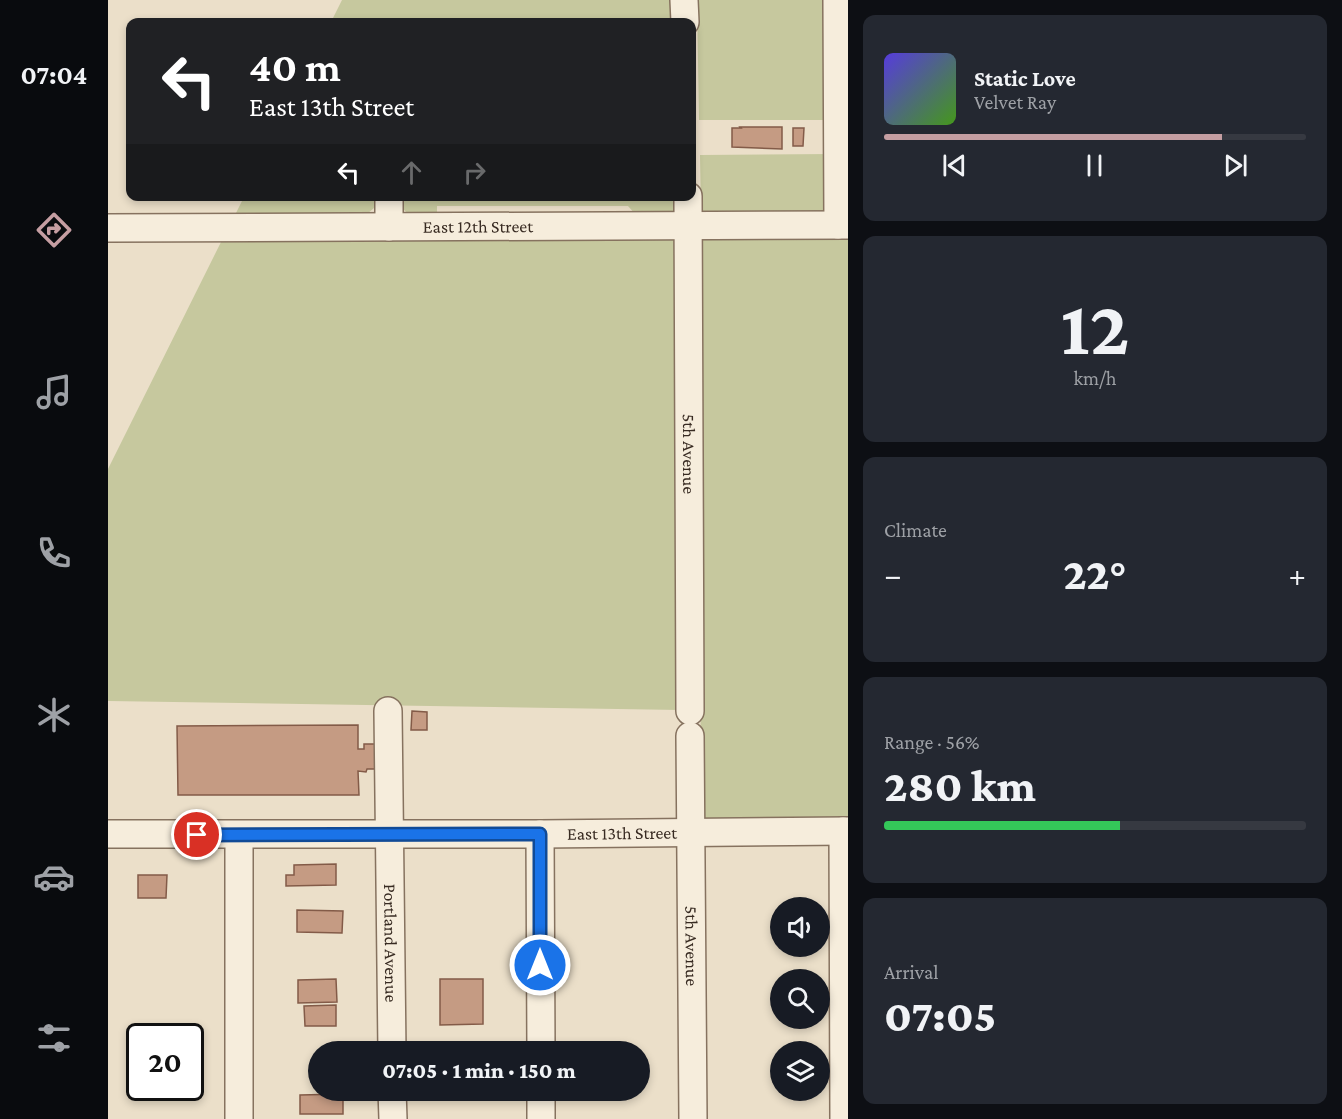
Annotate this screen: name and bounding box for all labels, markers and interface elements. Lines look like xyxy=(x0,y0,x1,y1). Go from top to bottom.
icon: left xyxy=(150,42,228,120)
text: 40 m xyxy=(249,43,341,90)
text: 07:04 xyxy=(21,60,87,90)
text: Static Love xyxy=(974,66,1076,91)
text: Velvet Ray xyxy=(974,91,1056,113)
text: East 13th Street xyxy=(249,92,414,122)
icon: previous xyxy=(938,149,971,182)
icon: pause xyxy=(1078,149,1111,182)
icon: next xyxy=(1219,149,1252,182)
icon: left xyxy=(332,156,365,189)
icon: ahead xyxy=(395,156,428,189)
icon: right xyxy=(458,156,491,189)
icon: directions xyxy=(33,209,75,251)
street label: East 12th Street xyxy=(423,216,534,237)
text: 12 xyxy=(1061,284,1129,371)
text: km/h xyxy=(1073,367,1117,389)
icon: music xyxy=(33,371,75,413)
street label: 5th Avenue xyxy=(679,414,699,494)
text: Climate xyxy=(884,519,947,541)
icon: phone xyxy=(33,532,75,574)
text: 22° xyxy=(1063,549,1127,599)
text: − xyxy=(884,556,901,593)
text: + xyxy=(1289,556,1306,593)
icon: climate xyxy=(33,694,75,736)
text: Range · 56% xyxy=(884,731,979,753)
text: 280 km xyxy=(884,761,1036,811)
pin xyxy=(171,809,222,860)
icon: arrive xyxy=(180,818,213,851)
street label: East 13th Street xyxy=(567,823,678,844)
icon: car xyxy=(33,856,75,898)
street label: Portland Avenue xyxy=(380,884,401,1003)
map controls xyxy=(770,897,830,1101)
button: sound xyxy=(770,897,830,957)
street label: 5th Avenue xyxy=(681,906,702,986)
position arrow xyxy=(508,933,572,997)
text: Arrival xyxy=(884,961,938,983)
button: search xyxy=(770,969,830,1029)
text: 07:05 xyxy=(884,991,996,1041)
icon: filters xyxy=(33,1017,75,1059)
speed limit sign: 20 xyxy=(126,1023,204,1101)
button: layers xyxy=(770,1041,830,1101)
text: 07:05 · 1 min · 150 m xyxy=(382,1058,576,1083)

